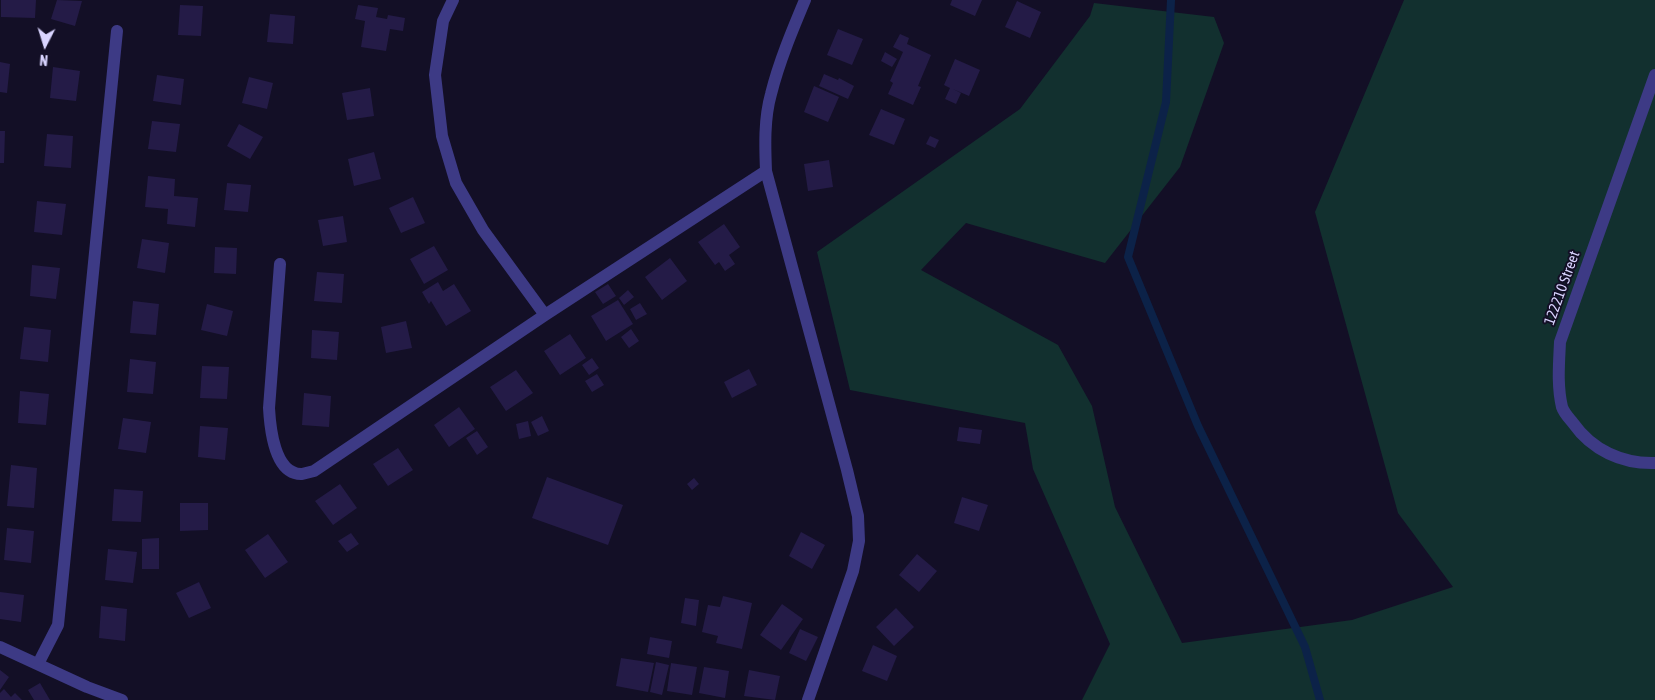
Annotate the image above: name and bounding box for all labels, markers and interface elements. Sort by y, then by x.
north arrow [20,20,70,70]
text: N [39,52,49,68]
street label: 122210 Street [1540,249,1584,327]

